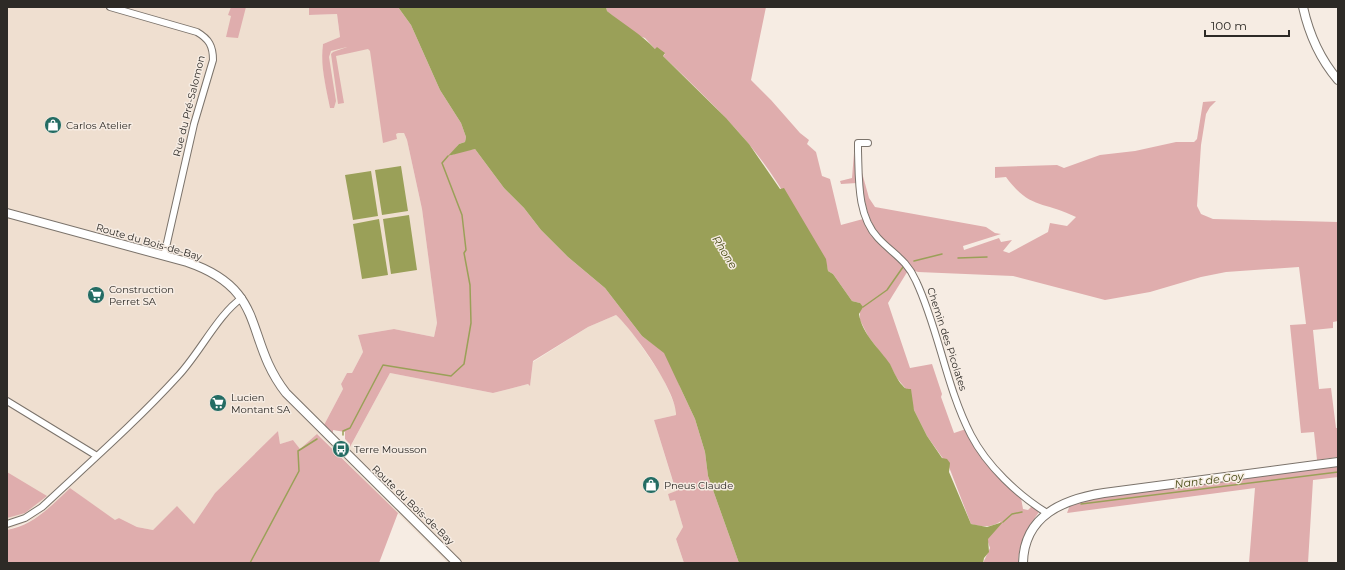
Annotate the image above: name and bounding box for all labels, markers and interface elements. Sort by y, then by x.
scale bar [1205,12,1289,38]
text: 100 m [1211,18,1247,33]
street label: Rue du Pré-Salomon [170,54,208,158]
shop icon: Carlos Atelier [43,115,63,135]
place label: Carlos Atelier [66,119,132,132]
street label: Route du Bois-de-Bay [95,221,204,264]
water label: Rhone [709,233,741,271]
place label: Construction Perret SA [109,283,174,308]
supermarket icon: Construction Perret SA [86,285,106,305]
street label: Chemin des Picolates [924,286,970,392]
place label: Lucien Montant SA [231,391,291,416]
supermarket icon: Lucien Montant SA [208,393,228,413]
bus stop icon: Terre Mousson [331,439,351,459]
place label: Terre Mousson [354,443,427,456]
street label: Route du Bois-de-Bay [369,462,457,548]
water label: Nant de Goy [1174,469,1245,491]
shop icon: Pneus Claude [641,475,661,495]
place label: Pneus Claude [664,479,733,492]

